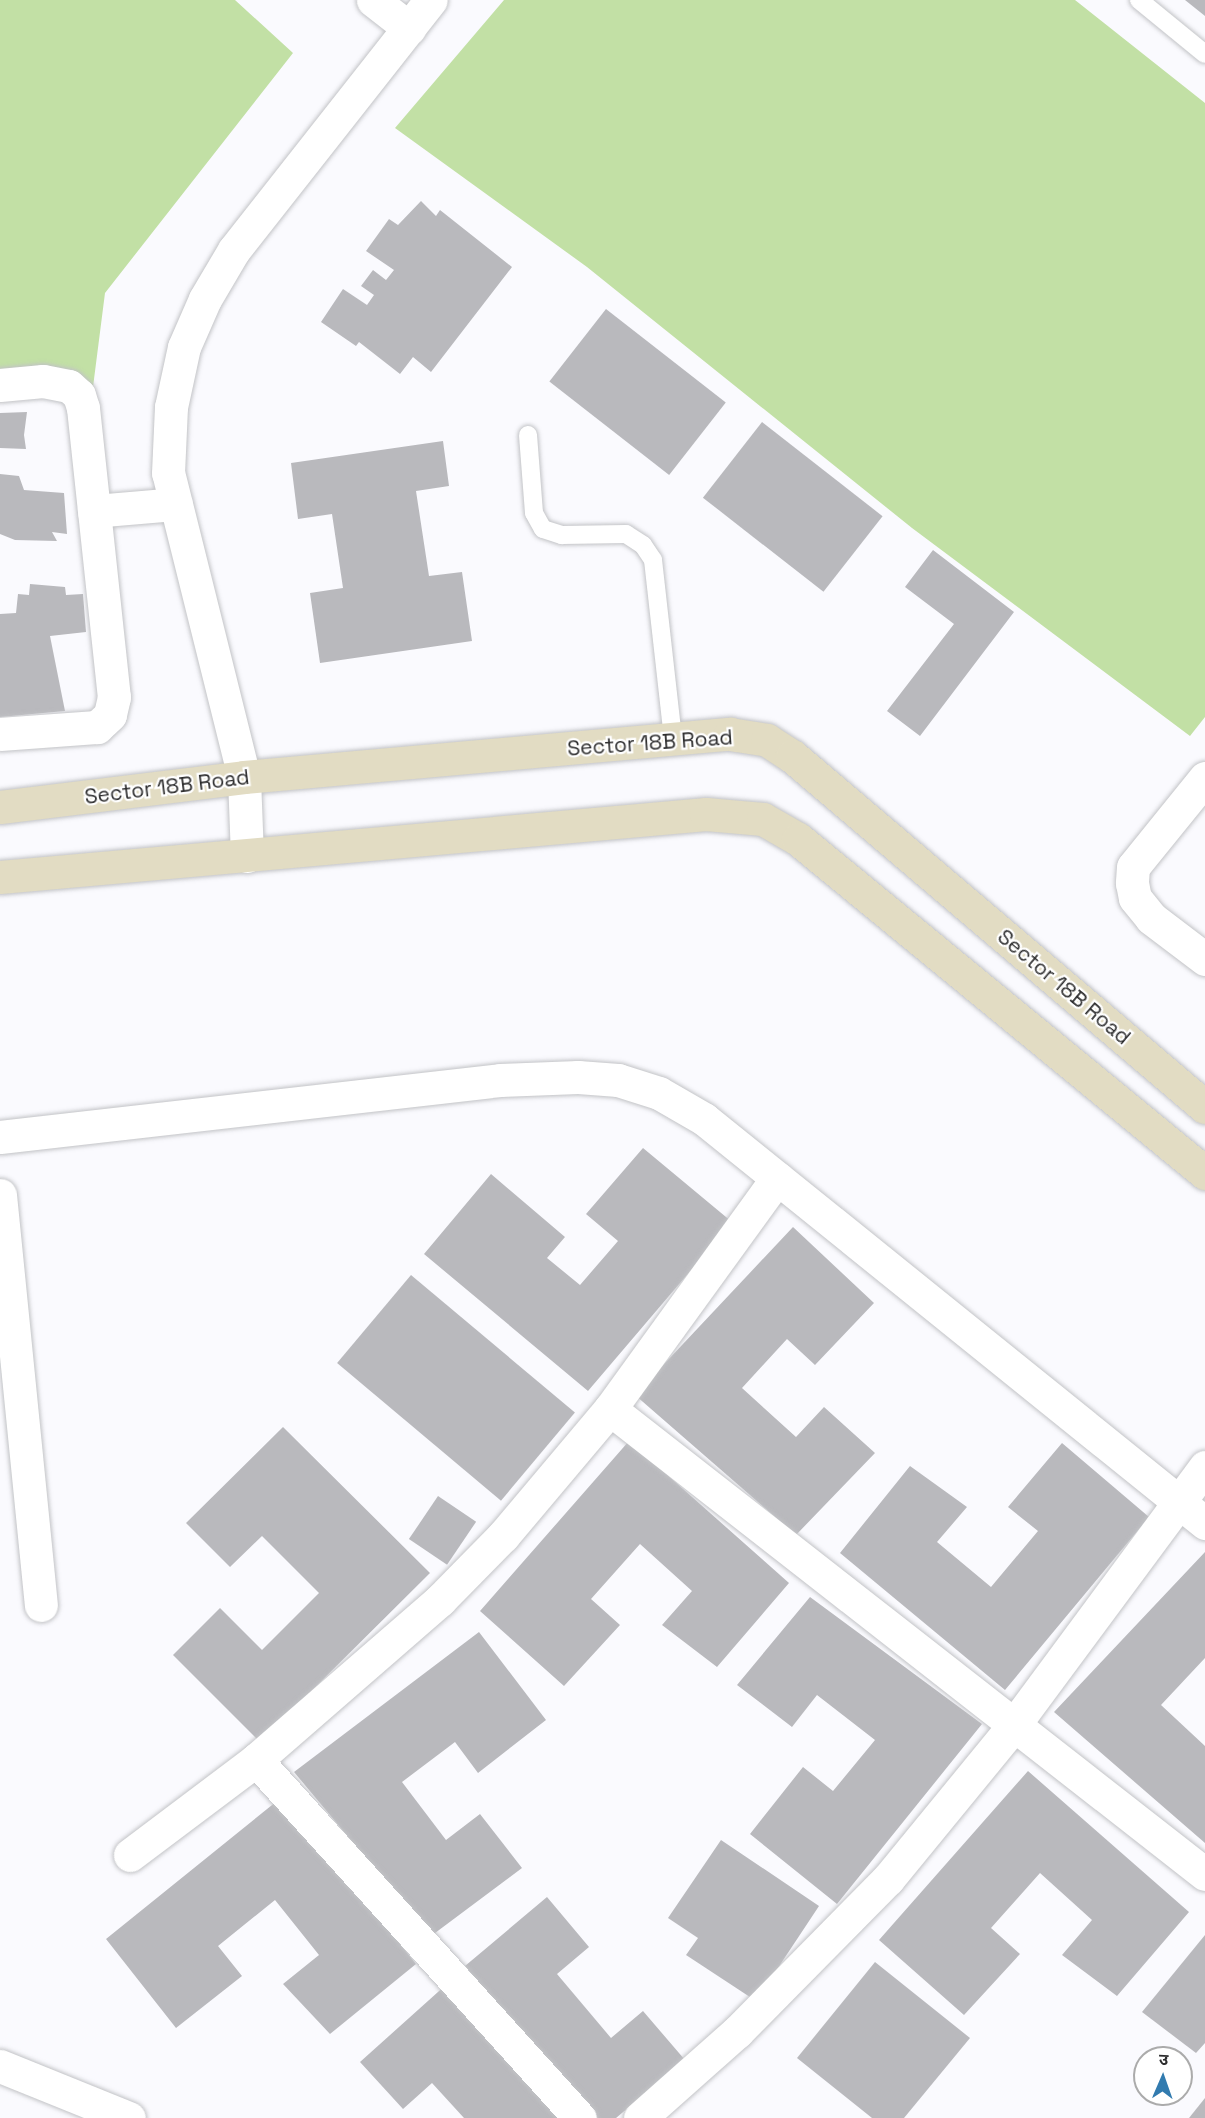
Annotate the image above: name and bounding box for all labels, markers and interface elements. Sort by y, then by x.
street label: Sector 18B Road [566,725,734,761]
street label: Sector 18B Road [83,764,251,810]
street label: Sector 18B Road [992,924,1136,1050]
north arrow [1133,2046,1193,2106]
text: उ [1159,2049,1169,2070]

